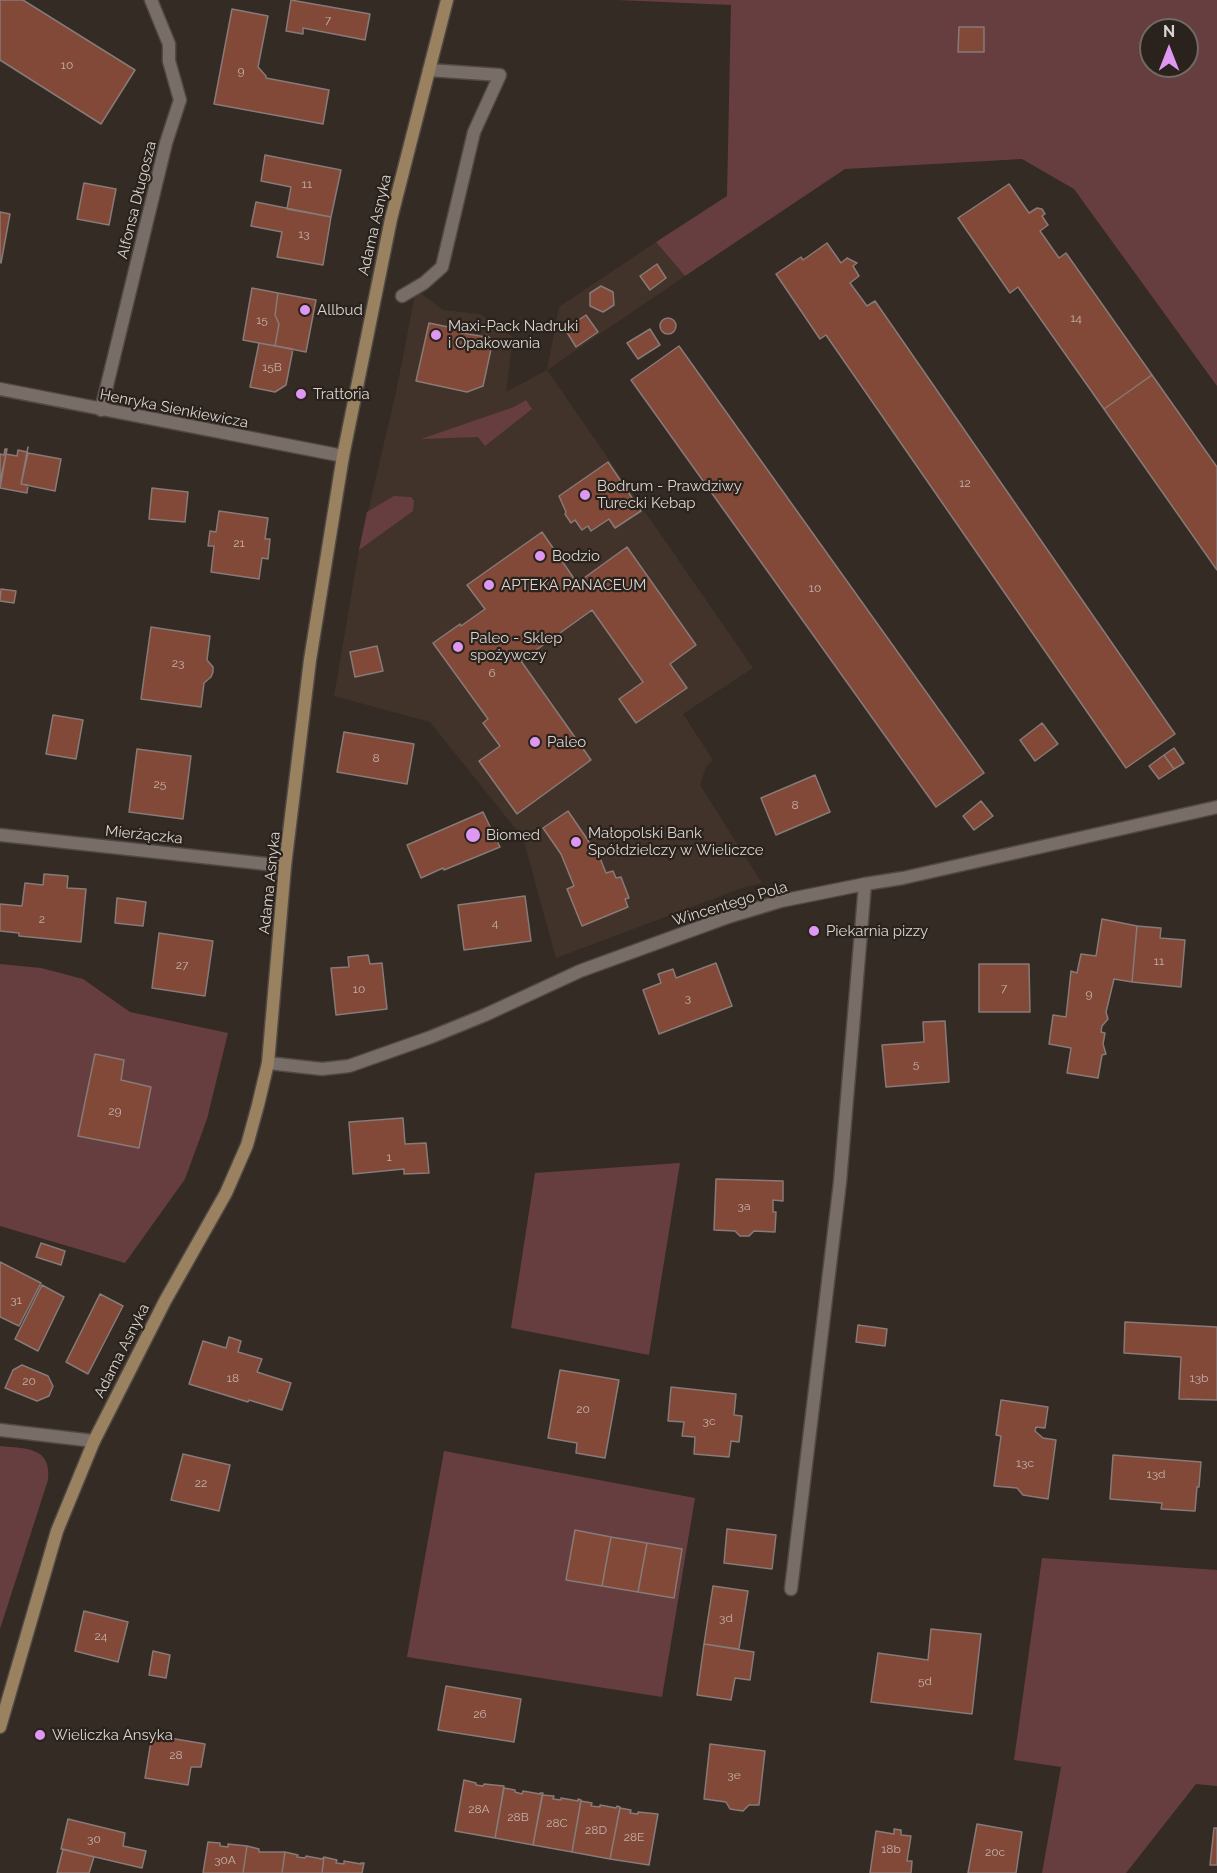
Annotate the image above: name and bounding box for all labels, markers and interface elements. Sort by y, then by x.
house number: 7 [325,13,331,27]
north arrow [1139,18,1199,78]
text: N [1163,22,1175,41]
house number: 10 [61,58,73,72]
house number: 9 [237,64,245,78]
street label: Alfonsa Długosza [114,139,160,261]
street label: Adama Asnyka [355,173,395,277]
house number: 11 [302,177,312,191]
house number: 13 [298,227,310,241]
place label: Allbud [317,301,363,319]
marker: Allbud [298,303,312,317]
house number: 14 [1070,311,1082,325]
house number: 15 [256,313,268,327]
place label: Maxi-Pack Nadruki i Opakowania [448,317,578,352]
marker: Maxi-Pack Nadruki i Opakowania [429,328,443,342]
house number: 15B [262,360,282,374]
place label: Trattoria [313,385,370,403]
street label: Henryka Sienkiewicza [98,386,250,432]
marker: Trattoria [294,387,308,401]
house number: 12 [959,476,971,490]
place label: Bodrum - Prawdziwy Turecki Kebap [597,477,742,512]
marker: Bodrum - Prawdziwy Turecki Kebap [578,488,592,502]
house number: 21 [233,536,245,550]
place label: Bodzio [552,547,600,565]
marker: Bodzio [533,549,547,563]
place label: APTEKA PANACEUM [501,576,646,594]
marker: APTEKA PANACEUM [482,578,496,592]
house number: 10 [809,581,821,595]
place label: Paleo - Sklep spożywczy [470,629,562,664]
marker: Paleo - Sklep spożywczy [451,640,465,654]
house number: 23 [172,656,184,670]
house number: 6 [488,666,496,680]
place label: Paleo [547,733,586,751]
marker: Paleo [528,735,542,749]
house number: 8 [372,751,380,765]
house number: 25 [154,777,166,791]
house number: 8 [791,798,799,812]
street label: Mierżączka [104,822,184,848]
place label: Małopolski Bank Spółdzielczy w Wieliczce [588,824,764,859]
marker: Biomed [464,826,482,844]
place label: Biomed [486,826,540,844]
street label: Adama Asnyka [256,831,284,935]
marker: Małopolski Bank Spółdzielczy w Wieliczce [569,835,583,849]
street label: Wincentego Pola [670,878,790,930]
house number: 2 [39,912,45,926]
house number: 4 [492,916,498,930]
place label: Piekarnia pizzy [826,922,928,940]
marker: Piekarnia pizzy [807,924,821,938]
house number: 11 [1154,954,1164,968]
house number: 27 [176,958,188,972]
house number: 7 [1001,981,1007,995]
house number: 10 [353,982,365,996]
house number: 9 [1085,987,1093,1001]
house number: 3 [685,991,691,1005]
house number: 5 [913,1057,919,1071]
house number: 29 [108,1104,122,1118]
house number: 1 [386,1150,392,1164]
house number: 3a [738,1199,750,1213]
house number: 31 [10,1293,22,1307]
street label: Adama Asnyka [91,1301,153,1401]
house number: 18 [227,1371,239,1385]
house number: 13b [1190,1371,1208,1385]
house number: 20 [22,1374,36,1388]
house number: 20 [576,1402,590,1416]
house number: 3c [703,1414,715,1428]
house number: 13c [1016,1456,1034,1470]
house number: 13d [1146,1467,1166,1481]
house number: 22 [195,1476,207,1490]
house number: 3d [719,1611,733,1625]
house number: 24 [95,1629,107,1643]
house number: 5d [918,1674,932,1688]
house number: 26 [473,1707,487,1721]
place label: Wieliczka Ansyka [52,1726,173,1744]
marker: Wieliczka Ansyka [33,1728,47,1742]
house number: 28 [169,1748,183,1762]
house number: 3e [727,1768,741,1782]
house number: 28A [468,1802,490,1816]
house number: 28B [507,1810,529,1824]
house number: 28C [546,1816,568,1830]
house number: 28D [585,1823,607,1837]
house number: 28E [624,1830,644,1844]
house number: 30 [87,1832,101,1846]
house number: 18b [881,1842,901,1856]
house number: 20c [985,1845,1005,1859]
house number: 30A [214,1853,236,1867]

